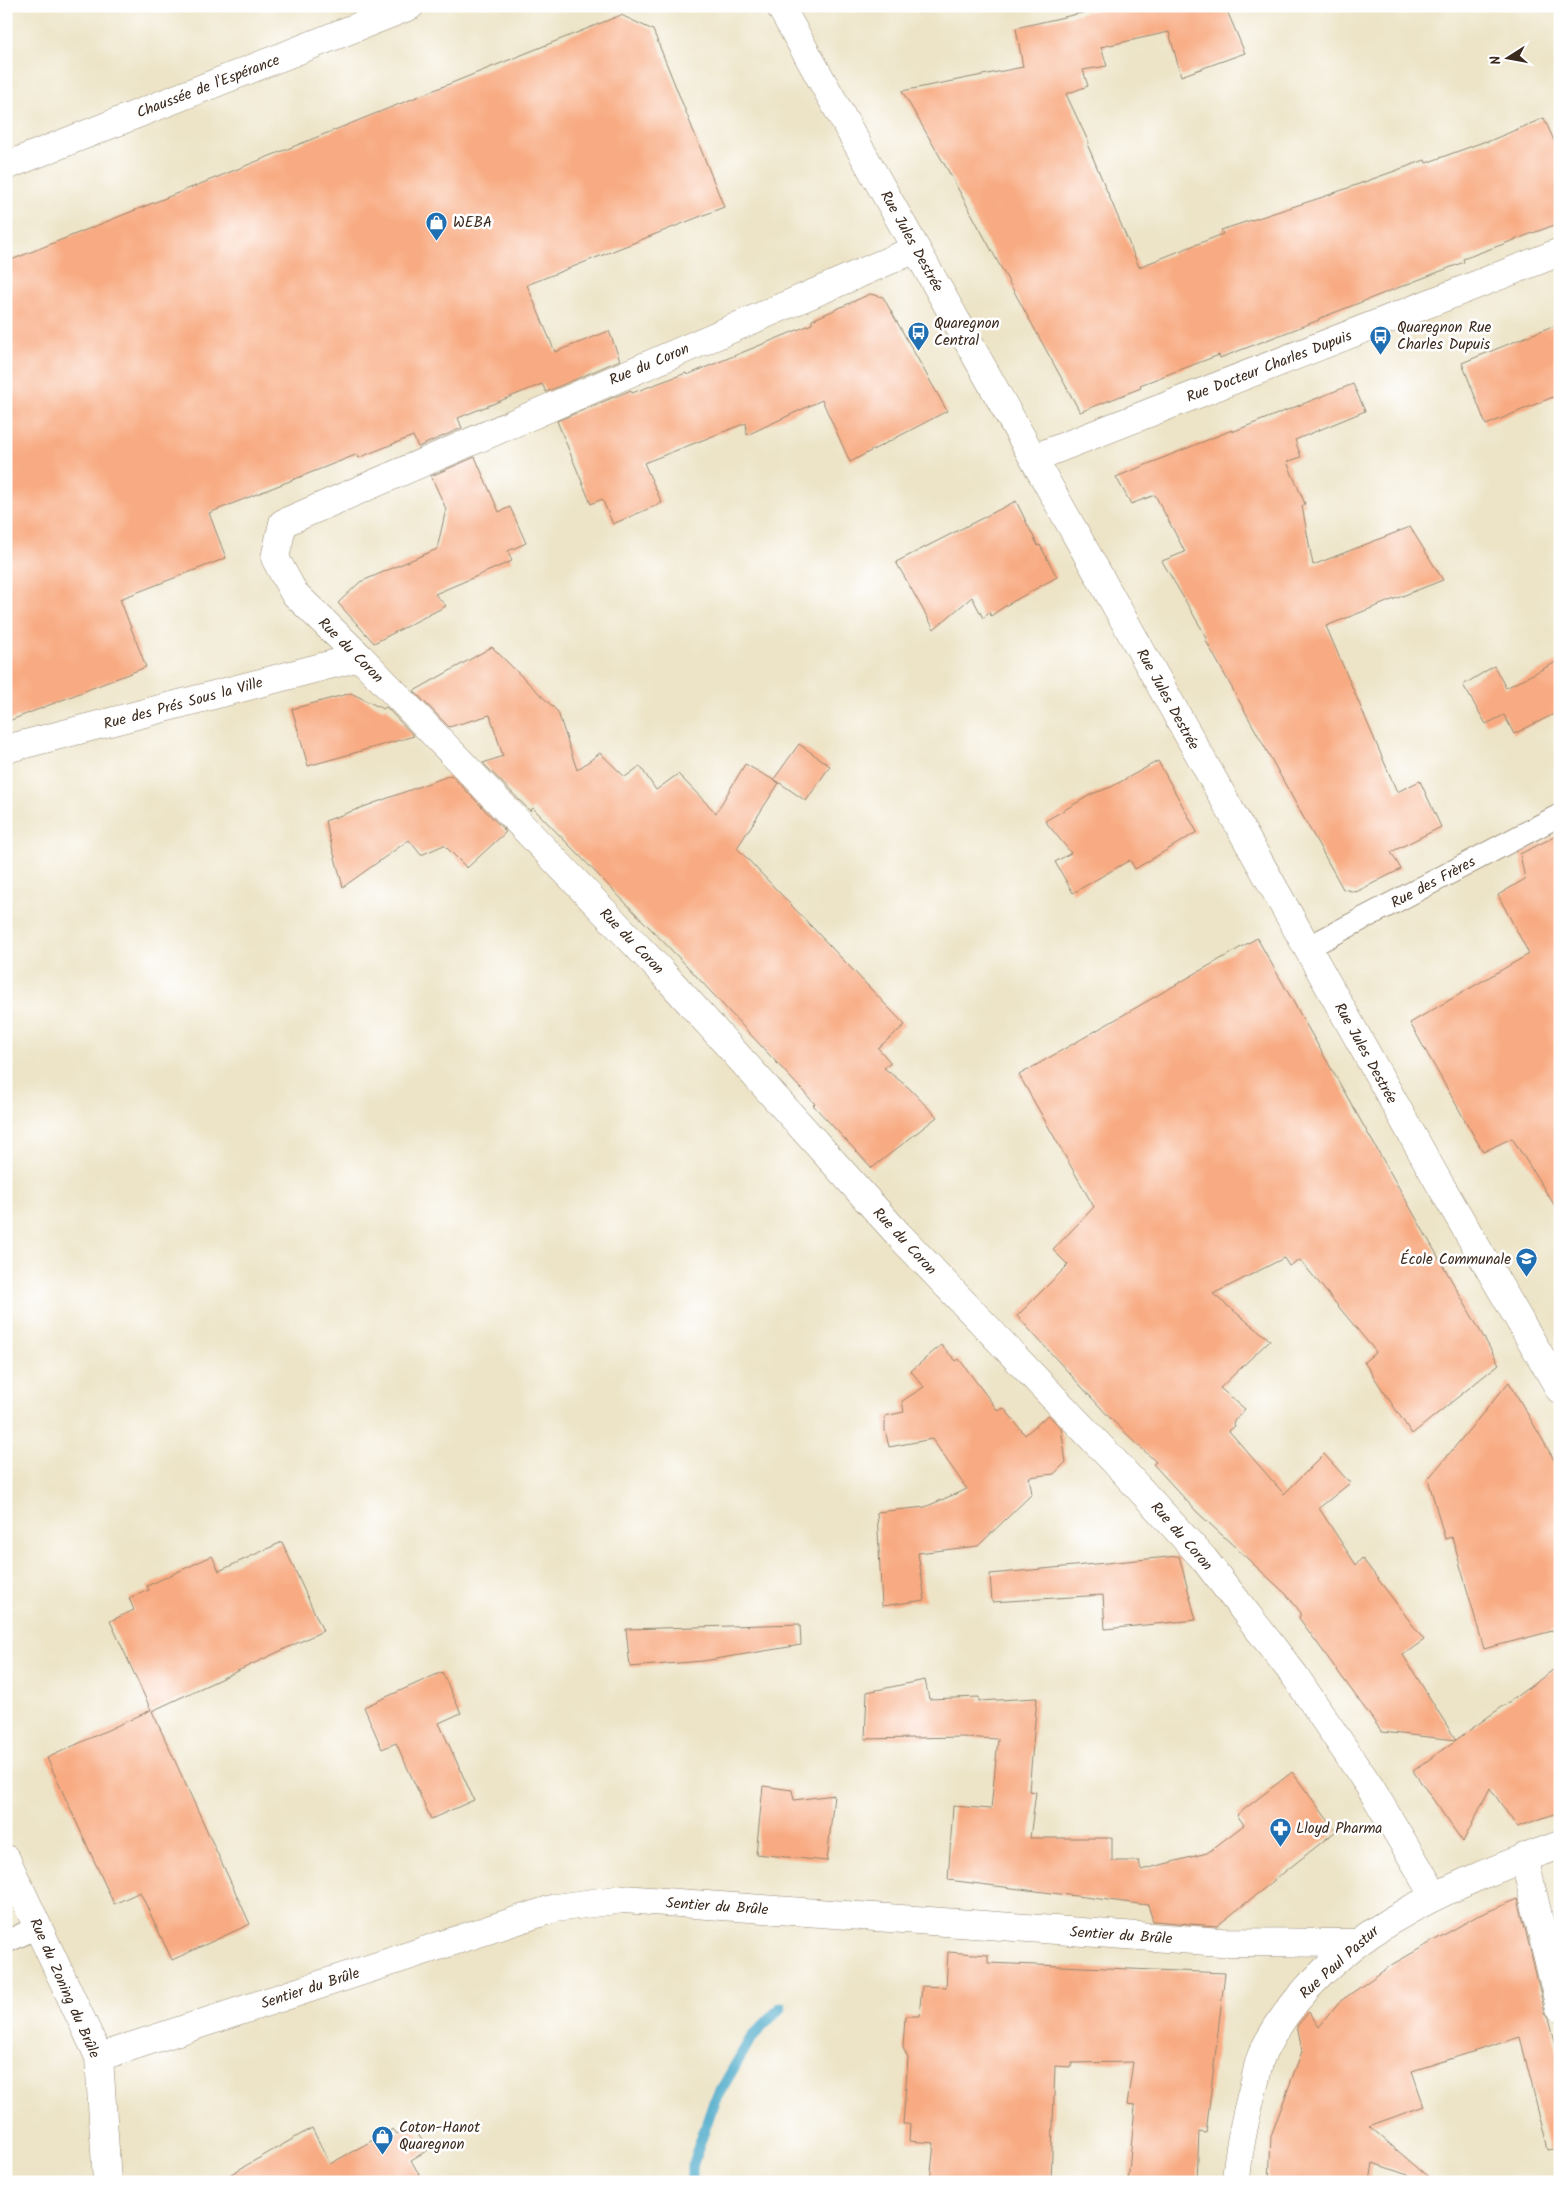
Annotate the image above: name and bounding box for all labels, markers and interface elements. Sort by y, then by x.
north arrow [1484,32,1534,82]
street label: Chaussée de l'Espérance [133,48,284,125]
text: N [1485,54,1508,67]
street label: Rue Jules Destrée [873,186,949,297]
shop icon: WEBA [425,210,449,241]
place label: WEBA [453,211,492,235]
place label: Quaregnon Central [934,312,1000,353]
place label: Quaregnon Rue Charles Dupuis [1397,316,1491,357]
bus stop icon: Quaregnon Central [906,320,930,351]
street label: Rue Docteur Charles Dupuis [1183,324,1356,410]
bus stop icon: Quaregnon Rue Charles Dupuis [1369,324,1393,355]
street label: Rue du Coron [606,337,693,393]
street label: Rue du Coron [312,612,389,689]
street label: Rue Jules Destrée [1129,644,1205,755]
street label: Rue des Prés Sous la Ville [101,671,266,737]
street label: Rue des Frères [1387,850,1481,915]
street label: Rue du Coron [593,903,669,981]
street label: Rue Jules Destrée [1327,998,1403,1109]
street label: Rue du Coron [867,1202,942,1281]
school or university icon: École Communale [1515,1247,1539,1278]
place label: École Communale [1400,1248,1511,1272]
street label: Rue du Coron [1144,1497,1218,1577]
pharmacy icon: Lloyd Pharma [1268,1816,1292,1847]
place label: Lloyd Pharma [1296,1817,1382,1841]
street label: Sentier du Brûle [665,1891,769,1923]
street label: Rue du Zoning du Brûle [22,1915,106,2063]
street label: Sentier du Brûle [1069,1920,1173,1952]
street label: Rue Paul Pastur [1294,1920,1386,2005]
street label: Sentier du Brûle [258,1962,363,2016]
place label: Coton-Hanot Quaregnon [399,2116,480,2157]
shop icon: Coton-Hanot Quaregnon [371,2124,395,2155]

